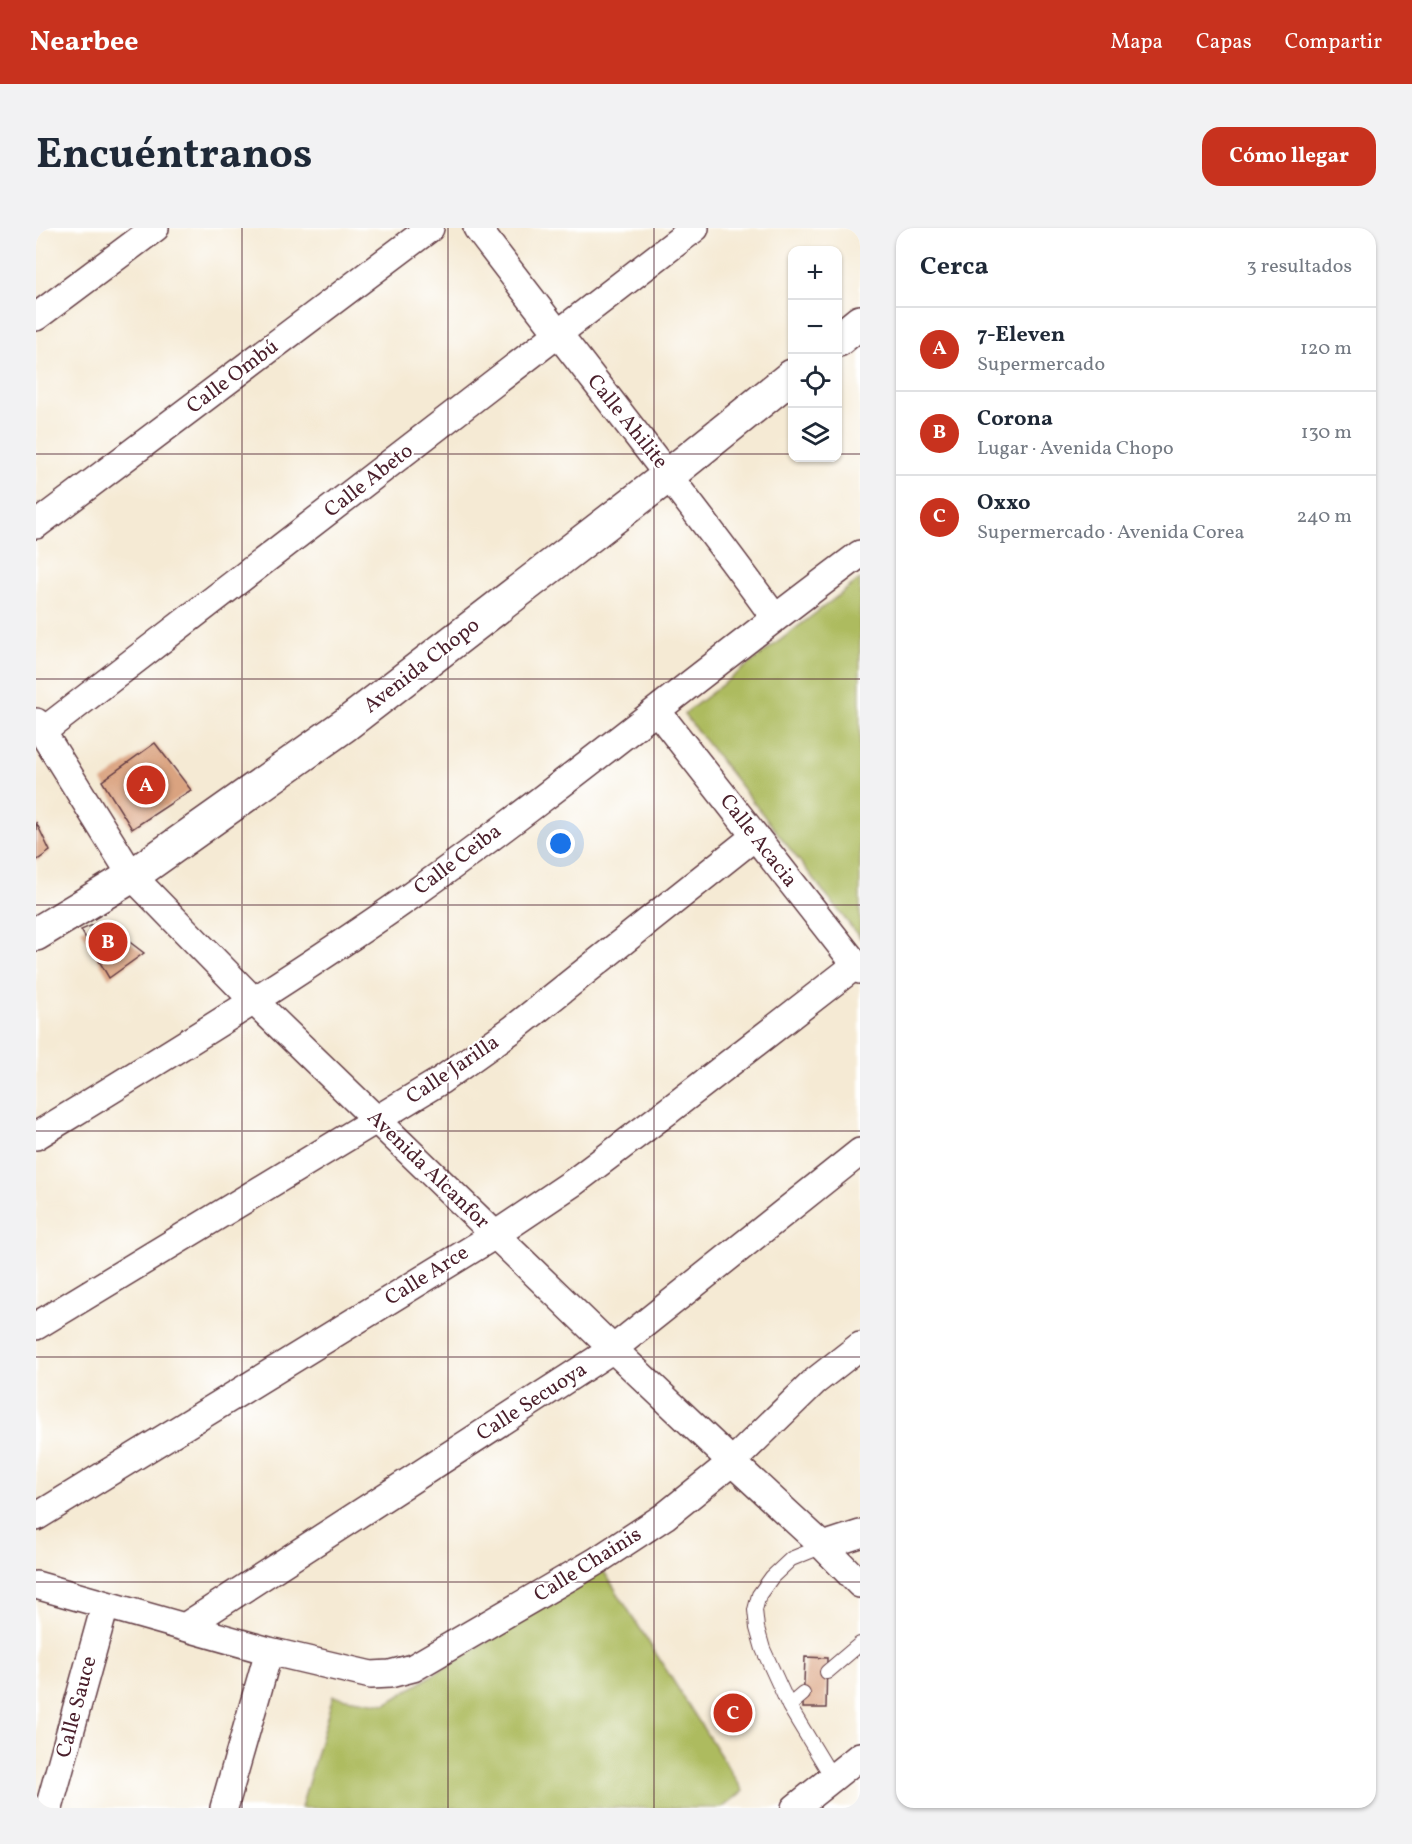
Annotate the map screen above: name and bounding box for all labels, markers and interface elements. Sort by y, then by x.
text: Nearbee [30,23,139,62]
text: Mapa [1111,28,1163,57]
text: Capas [1196,28,1252,57]
text: Compartir [1285,28,1382,57]
text: Encuéntranos [36,127,312,186]
button: Cómo llegar [1202,127,1376,186]
map controls [788,246,842,462]
button: + [788,246,842,300]
text: Cerca [920,249,989,285]
text: 3 resultados [1247,253,1352,281]
button: − [788,300,842,354]
text: 7-Eleven [977,320,1065,351]
street label: Calle Ombú [181,333,285,421]
text: A [932,335,947,363]
text: 120 m [1300,335,1352,363]
text: Supermercado [977,351,1105,379]
button: locate [788,354,842,408]
street label: Calle Ahilite [580,368,674,476]
text: Corona [977,404,1053,435]
button: layers [788,408,842,462]
text: B [933,419,946,447]
text: 130 m [1301,419,1352,447]
text: Lugar · Avenida Chopo [977,435,1174,463]
street label: Calle Abeto [319,437,419,525]
text: Oxxo [977,488,1030,519]
text: C [933,503,946,531]
text: 240 m [1297,503,1352,531]
text: Supermercado · Avenida Corea [977,519,1244,547]
street label: Avenida Chopo [358,611,486,721]
pin: A [126,762,166,808]
street label: Calle Acacia [712,788,804,894]
street label: Calle Ceiba [408,817,508,903]
your location [546,829,575,858]
pin: B [88,920,128,964]
street label: Calle Jarilla [401,1028,505,1112]
street label: Avenida Alcanfor [360,1104,496,1236]
street label: Calle Arce [380,1239,474,1313]
street label: Calle Secuoya [471,1355,593,1449]
street label: Calle Chainis [529,1520,647,1610]
street label: Calle Sauce [50,1653,104,1761]
pin: C [714,1690,752,1736]

